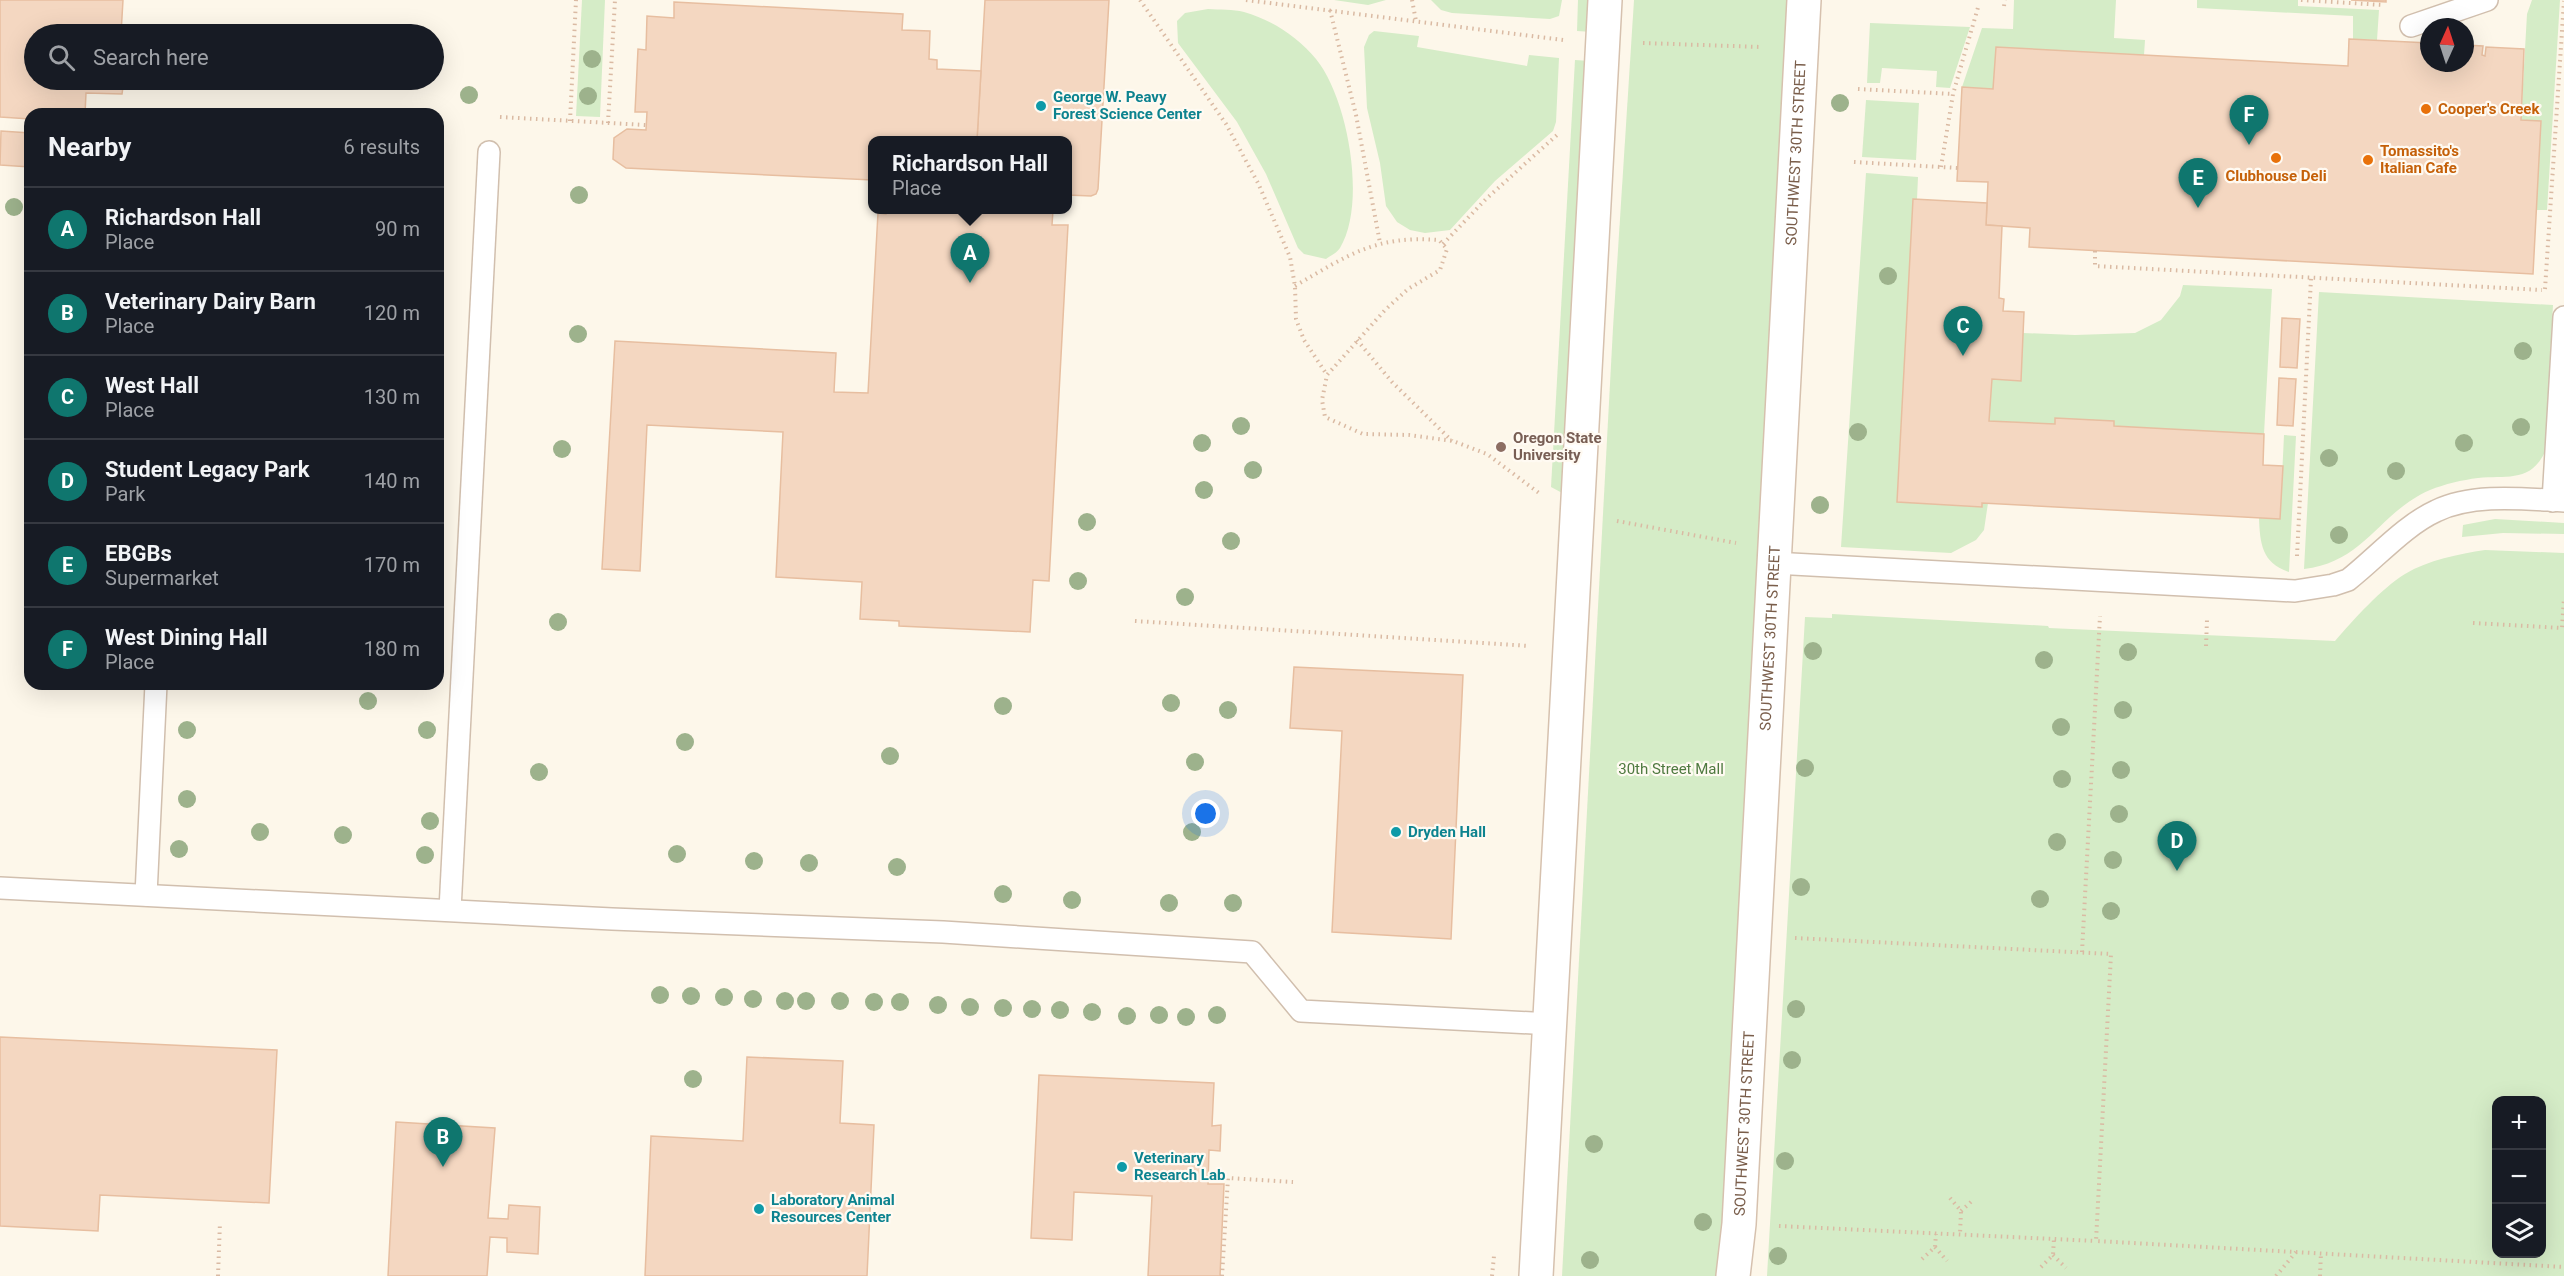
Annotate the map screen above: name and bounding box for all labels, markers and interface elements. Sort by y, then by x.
north arrow [2420,18,2474,72]
search box [24,24,444,90]
icon: search [45,41,78,74]
text: Search here [93,45,209,70]
street label: SOUTHWEST 30TH STREET [1782,60,1810,246]
place label: George W. Peavy Forest Science Center [1053,88,1202,123]
pin: F [2230,96,2268,145]
marker: George W. Peavy Forest Science Center [1034,99,1048,113]
place label: Cooper's Creek [2438,100,2540,118]
marker: Cooper's Creek [2419,102,2433,116]
text: Nearby [48,132,131,162]
text: 6 results [344,135,420,159]
popup [868,136,1072,214]
place label: Tomassito's Italian Cafe [2380,142,2459,177]
text: Richardson Hall [892,151,1048,176]
marker: Clubhouse Deli [2269,151,2283,165]
marker: Tomassito's Italian Cafe [2361,153,2375,167]
pin: E [2178,158,2218,208]
place label: Clubhouse Deli [2225,167,2327,185]
text: Place [892,176,941,200]
text: Richardson Hall [105,205,261,230]
text: A [61,217,74,241]
text: 90 m [375,217,420,241]
text: Place [105,230,154,254]
pin: A [950,234,990,283]
text: Veterinary Dairy Barn [105,289,316,314]
text: B [61,301,74,325]
text: 120 m [364,301,420,325]
pin: C [1944,306,1982,356]
text: Place [105,314,154,338]
text: West Hall [105,373,199,398]
text: C [61,385,74,409]
text: 130 m [364,385,420,409]
text: Place [105,398,154,422]
place label: Oregon State University [1513,429,1601,464]
marker: Oregon State University [1494,440,1508,454]
text: Student Legacy Park [105,457,310,482]
text: D [61,469,74,493]
text: 140 m [364,469,420,493]
text: Park [105,482,145,506]
text: EBGBs [105,541,172,566]
street label: SOUTHWEST 30TH STREET [1756,545,1784,731]
text: E [62,553,73,577]
text: 170 m [364,553,420,577]
text: Supermarket [105,566,219,590]
text: West Dining Hall [105,625,268,650]
text: F [62,637,73,661]
text: 180 m [364,637,420,661]
text: Place [105,650,154,674]
park label: 30th Street Mall [1618,760,1724,778]
your location [1191,799,1220,828]
pin: D [2158,822,2196,871]
place label: Dryden Hall [1408,823,1486,841]
marker: Dryden Hall [1389,825,1403,839]
street label: SOUTHWEST 30TH STREET [1730,1030,1758,1216]
map controls [2492,1096,2546,1258]
button: + [2492,1096,2546,1150]
pin: B [424,1118,462,1167]
place label: Veterinary Research Lab [1134,1149,1225,1184]
button: − [2492,1150,2546,1204]
marker: Veterinary Research Lab [1115,1160,1129,1174]
place label: Laboratory Animal Resources Center [771,1191,895,1226]
marker: Laboratory Animal Resources Center [752,1202,766,1216]
button: layers [2492,1204,2546,1258]

